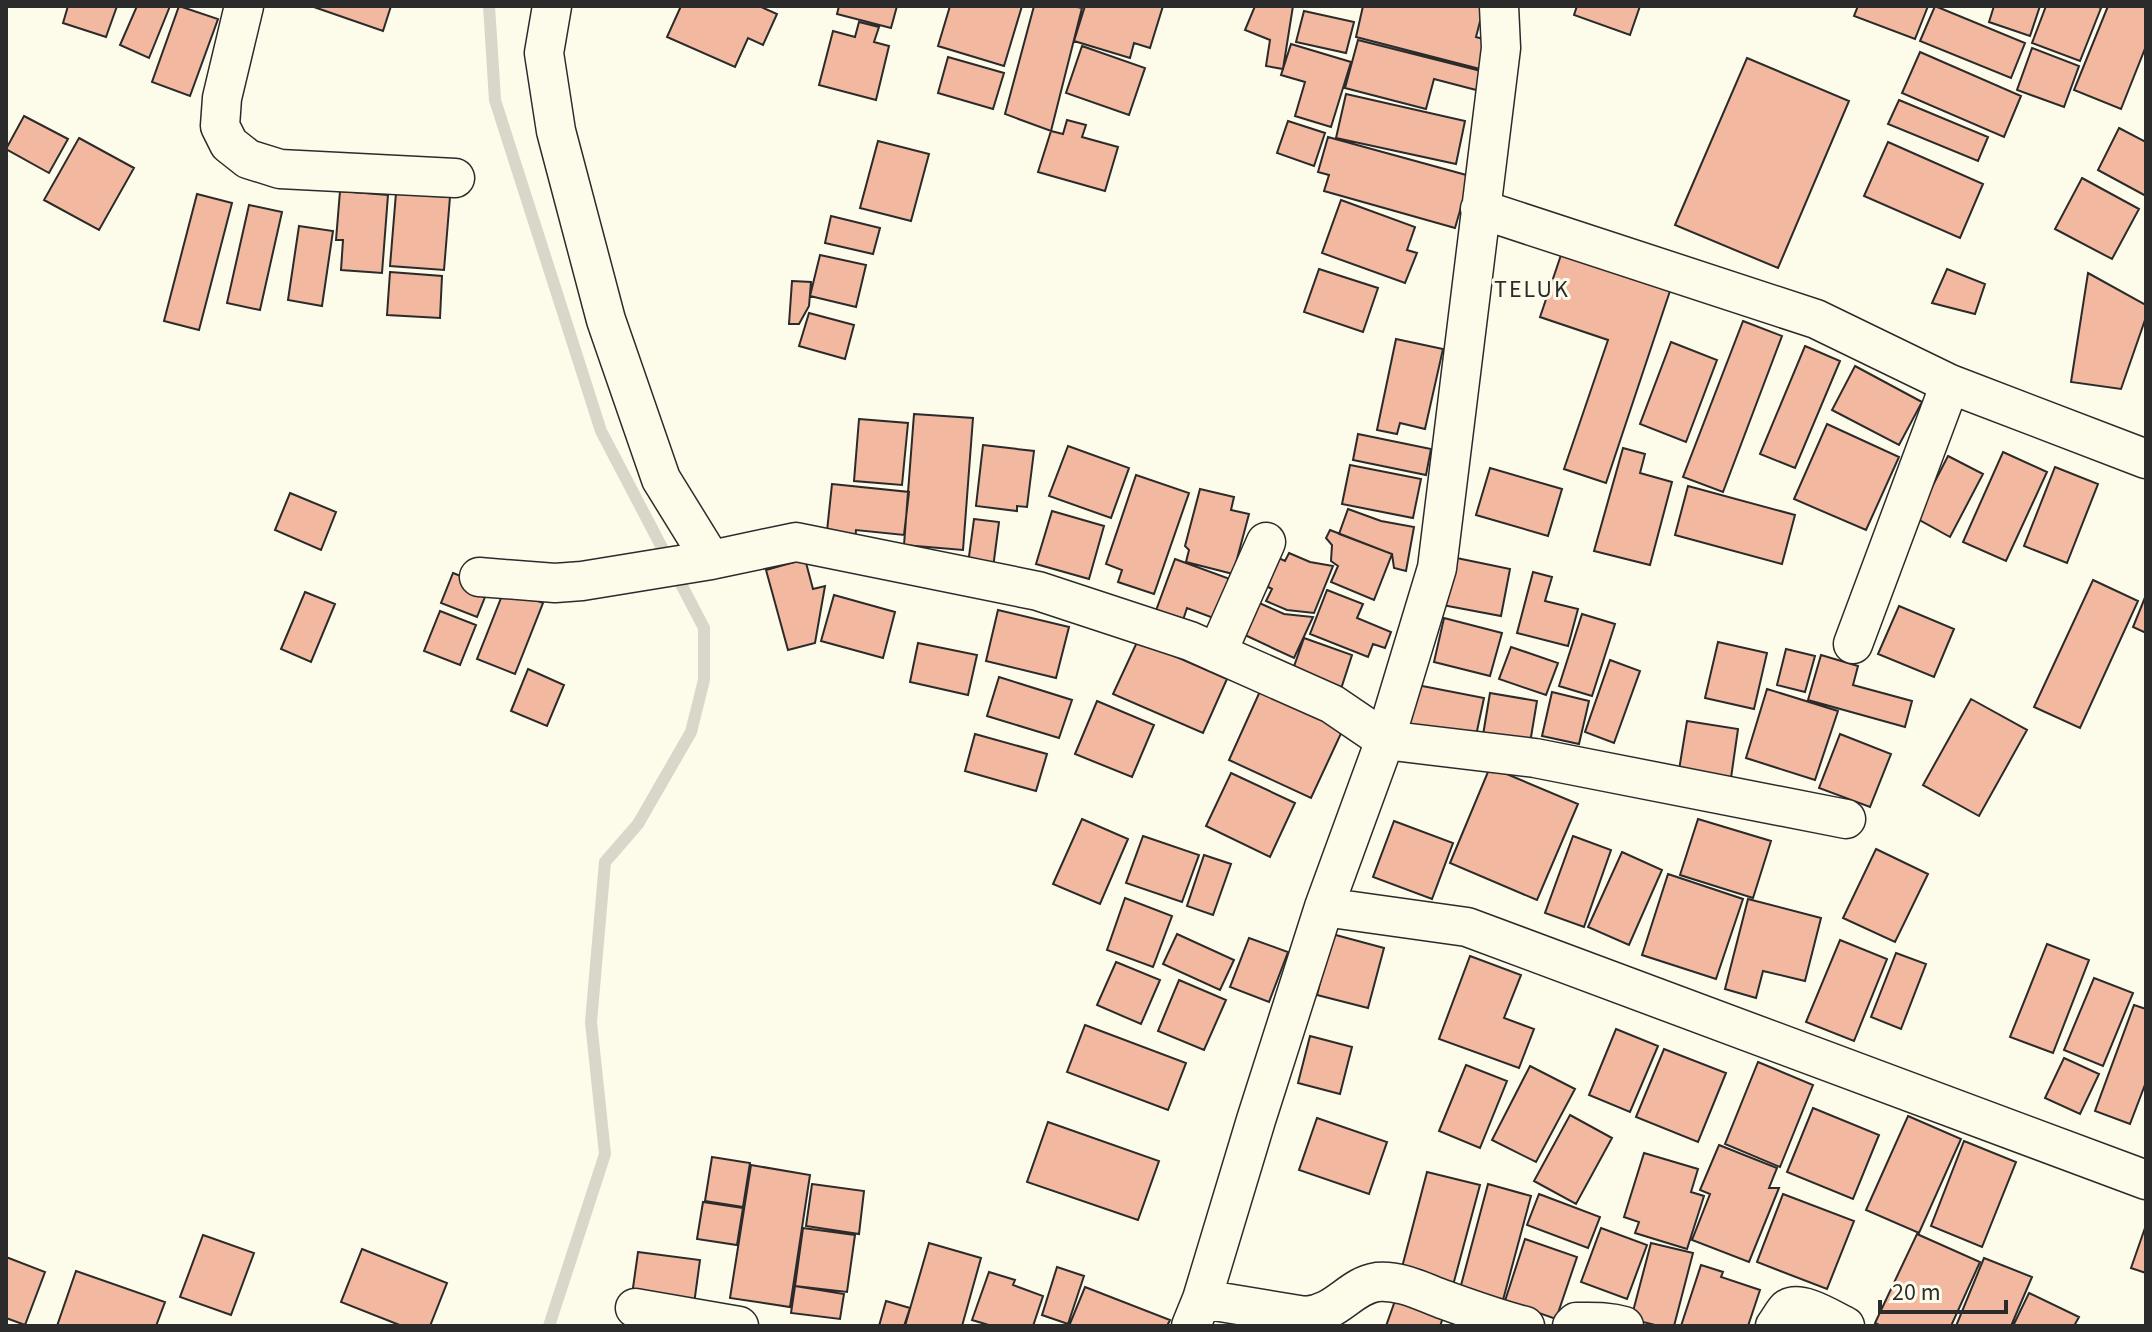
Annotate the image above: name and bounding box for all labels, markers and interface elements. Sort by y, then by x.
district label: TELUK [1494,272,1570,307]
scale bar [1880,1264,2006,1314]
text: 20 m [1892,1275,1941,1310]

